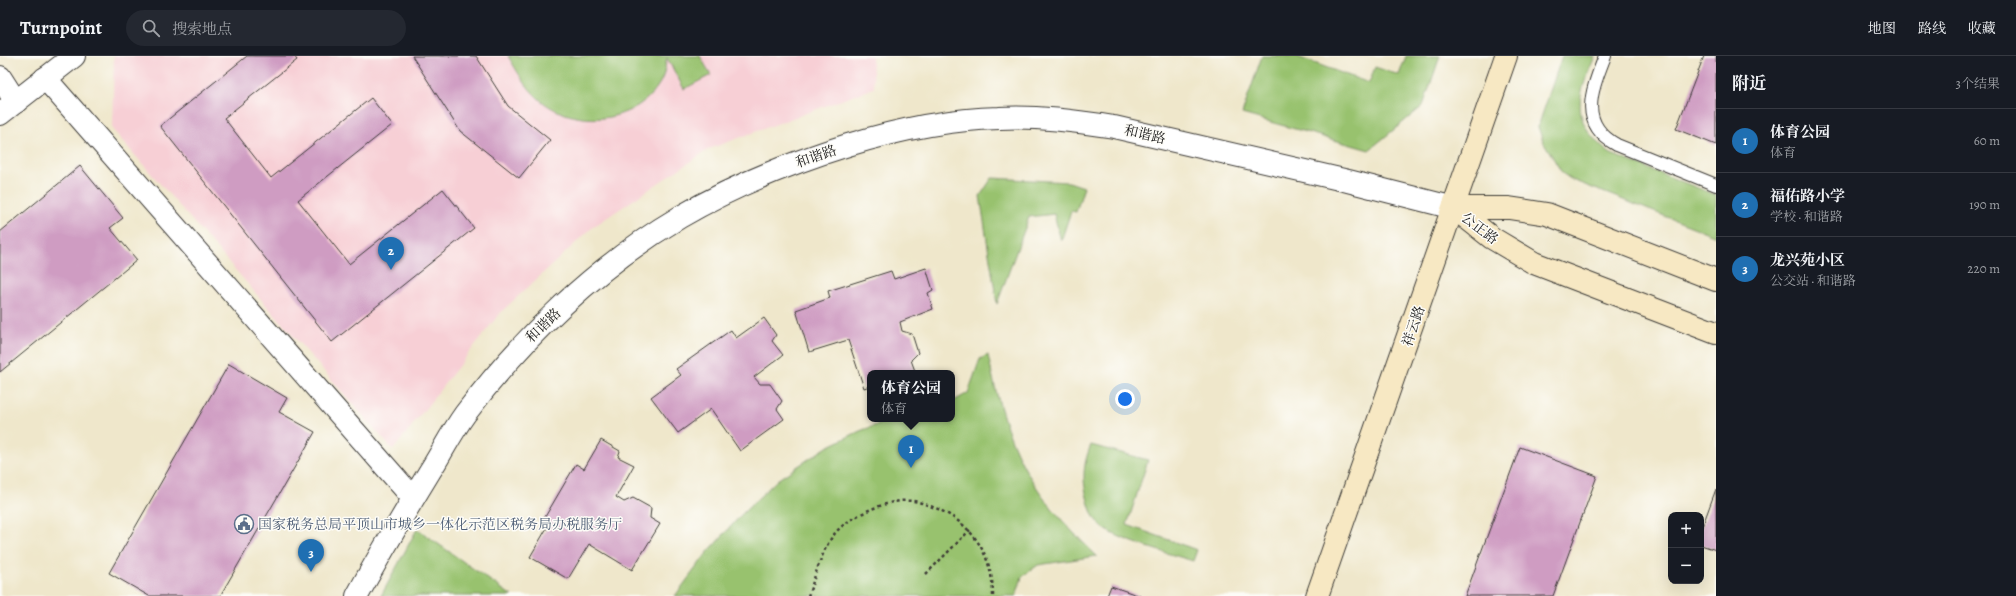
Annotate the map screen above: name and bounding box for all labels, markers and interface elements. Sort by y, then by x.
search box [126,10,406,46]
text: Turnpoint [20,15,102,41]
icon: search [140,17,162,39]
text: 搜索地点 [172,19,232,39]
text: 地图 [1868,19,1896,38]
text: 路线 [1918,19,1946,38]
text: 收藏 [1968,19,1996,38]
text: 附近 [1732,72,1766,95]
text: 3个结果 [1956,75,2000,92]
street label: 和谐路 [1122,121,1167,148]
text: 体育公园 [1770,122,1830,142]
text: 1 [1743,132,1747,149]
text: 60 m [1974,132,2000,149]
street label: 和谐路 [793,141,839,172]
text: 体育 [1770,144,1796,161]
text: 福佑路小学 [1770,186,1845,206]
text: 2 [1742,196,1748,213]
text: 190 m [1969,196,2000,213]
street label: 公正路 [1457,208,1502,249]
text: 学校 · 和谐路 [1770,208,1843,225]
pin: 2 [378,237,404,270]
text: 龙兴苑小区 [1770,250,1845,270]
text: 3 [1742,260,1748,277]
text: 220 m [1967,260,2000,277]
text: 公交站 · 和谐路 [1770,272,1856,289]
street label: 祥云路 [1398,303,1429,349]
street label: 和谐路 [522,304,565,347]
popup [867,370,955,422]
text: 体育公园 [881,378,941,398]
your location [1115,389,1135,409]
text: 体育 [881,400,907,417]
pin: 1 [898,435,924,468]
map controls [1668,512,1704,584]
button: + [1668,512,1704,548]
public building icon: 国家税务总局平顶山市城乡一体化示范区税务局办税服务厅 [233,513,255,535]
place label: 国家税务总局平顶山市城乡一体化示范区税务局办税服务厅 [258,515,622,534]
pin: 3 [298,539,324,572]
button: − [1668,548,1704,584]

